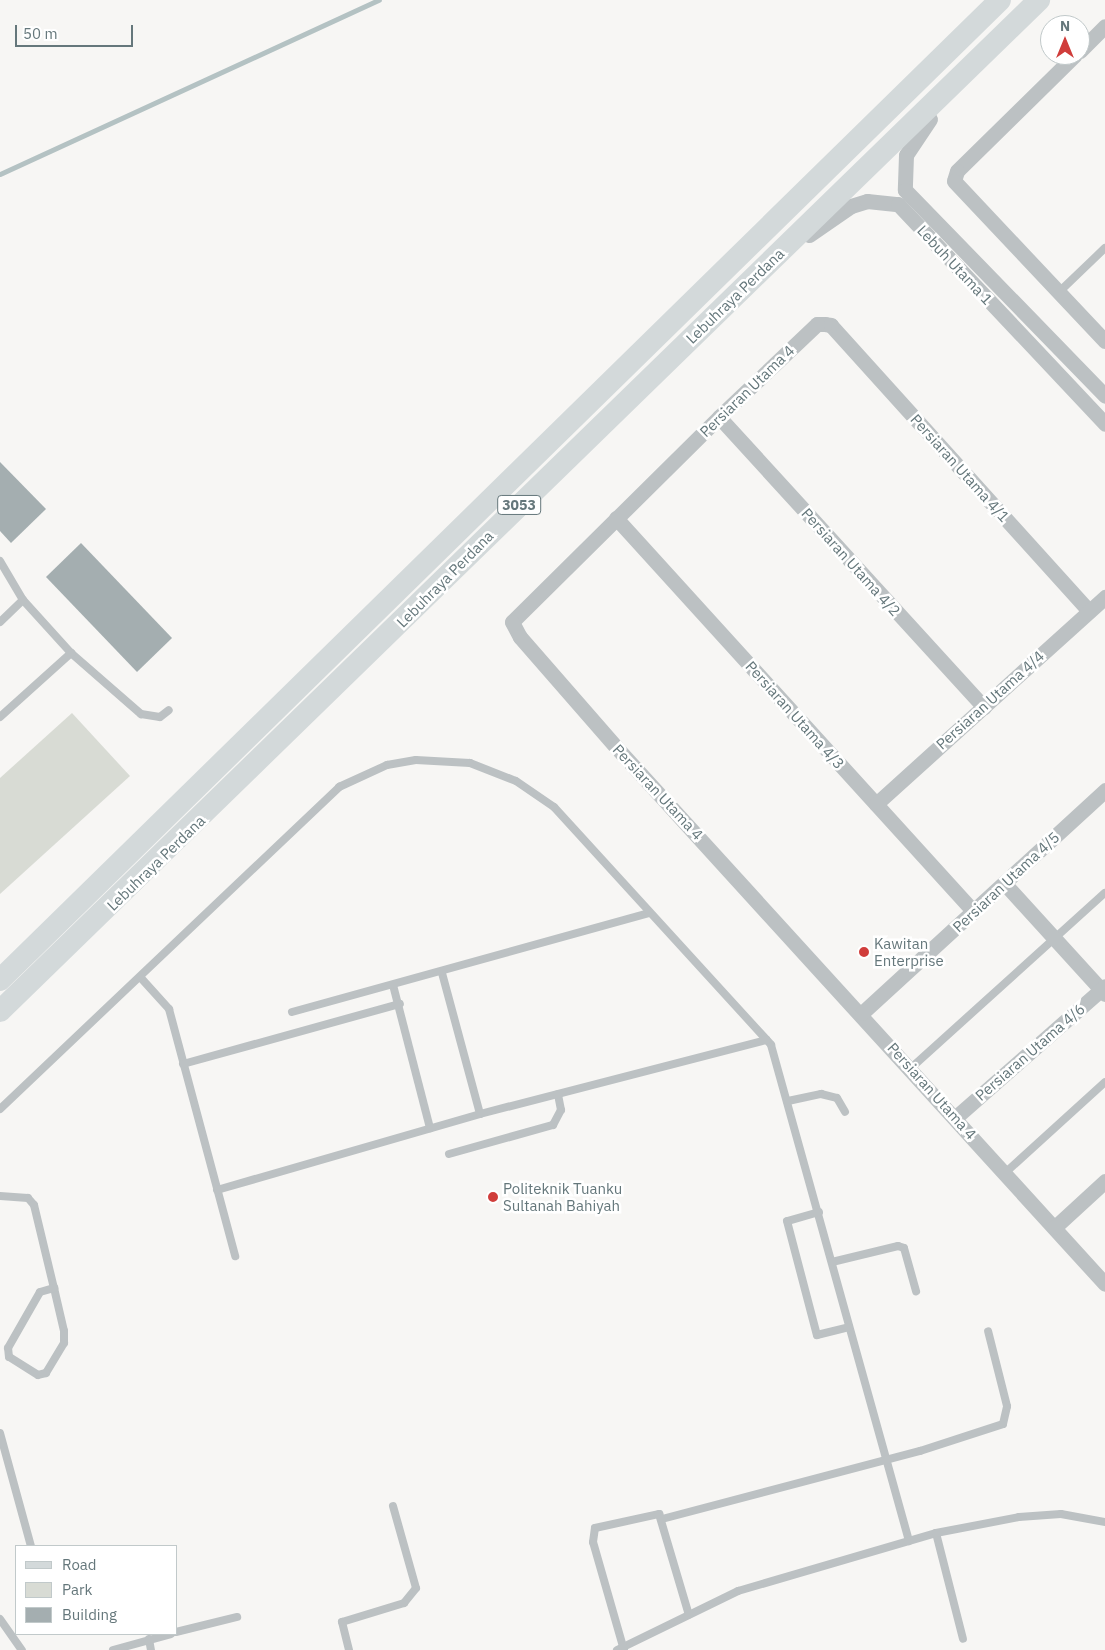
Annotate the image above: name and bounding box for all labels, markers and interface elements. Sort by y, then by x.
scale bar [18,15,135,47]
north arrow [1040,15,1090,65]
text: N [1060,17,1070,35]
text: 50 m [23,24,58,43]
street label: Lebuh Utama 1 [914,222,996,308]
street label: Lebuhraya Perdana [682,245,788,347]
street label: Persiaran Utama 4 [696,341,798,441]
street label: Persiaran Utama 4/1 [907,410,1013,526]
road number: 3053 [496,494,542,516]
street label: Persiaran Utama 4/2 [798,504,904,620]
street label: Lebuhraya Perdana [393,527,497,631]
street label: Persiaran Utama 4/4 [932,647,1048,753]
street label: Persiaran Utama 4/3 [742,657,848,773]
street label: Persiaran Utama 4 [609,740,707,844]
street label: Lebuhraya Perdana [103,812,209,914]
street label: Persiaran Utama 4/5 [949,828,1063,936]
place label: Kawitan Enterprise [874,934,944,969]
marker: Kawitan Enterprise [858,946,870,958]
street label: Persiaran Utama 4/6 [972,1000,1088,1104]
street label: Persiaran Utama 4 [884,1039,980,1143]
place label: Politeknik Tuanku Sultanah Bahiyah [503,1179,622,1214]
marker: Politeknik Tuanku Sultanah Bahiyah [487,1191,499,1203]
legend [15,1545,178,1635]
text: Road [62,1555,97,1574]
text: Park [62,1580,92,1599]
text: Building [62,1605,117,1624]

